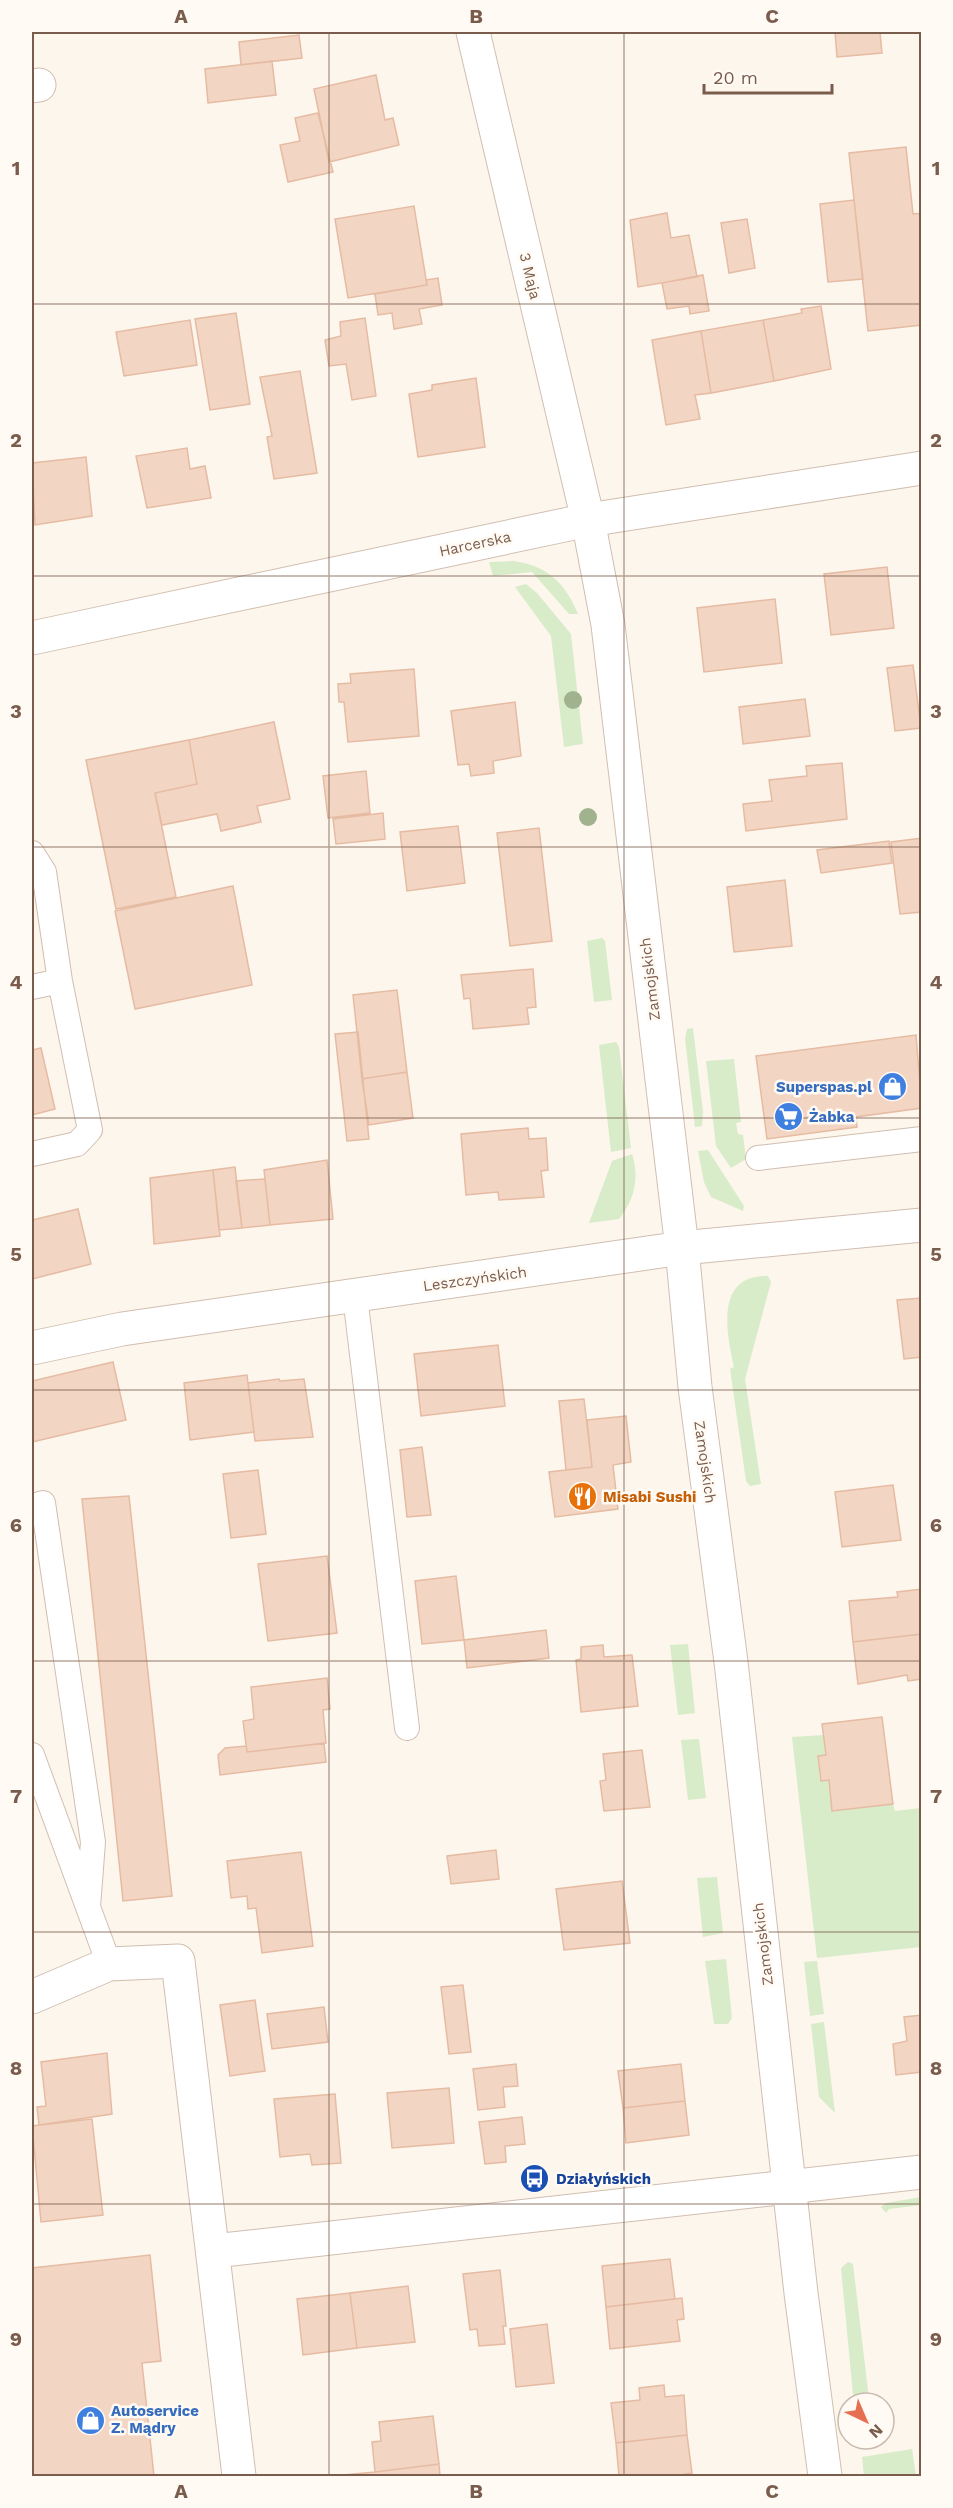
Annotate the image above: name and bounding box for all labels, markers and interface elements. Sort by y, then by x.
text: A [174,4,188,28]
text: B [469,4,483,28]
text: C [765,4,779,28]
scale bar [704,57,832,95]
text: 20 m [713,67,758,88]
text: 1 [12,156,20,180]
text: 1 [932,156,940,180]
street label: 3 Maja [516,251,545,302]
text: 2 [10,428,22,452]
text: 2 [930,428,942,452]
street label: Harcerska [437,528,513,560]
text: 3 [10,699,22,723]
text: 3 [930,699,942,723]
street label: Zamojskich [636,937,664,1021]
text: 4 [10,970,23,994]
text: 4 [930,970,943,994]
shop icon: Superspas.pl [877,1071,909,1103]
place label: Superspas.pl [776,1078,872,1096]
supermarket icon: Żabka [772,1101,804,1133]
place label: Żabka [809,1108,855,1126]
text: 5 [10,1242,22,1266]
text: 5 [930,1242,942,1266]
street label: Leszczyńskich [422,1263,528,1295]
street label: Zamojskich [690,1419,720,1505]
restaurant icon: Misabi Sushi [566,1481,598,1513]
place label: Misabi Sushi [603,1488,696,1506]
text: 6 [10,1513,22,1537]
text: 6 [930,1513,942,1537]
text: 7 [10,1784,22,1808]
text: 7 [930,1784,942,1808]
street label: Zamojskich [749,1902,777,1986]
text: 8 [10,2056,22,2080]
text: 8 [930,2056,942,2080]
bus stop icon: Działyńskich [519,2163,551,2195]
place label: Działyńskich [556,2170,651,2188]
text: 9 [10,2327,22,2351]
text: 9 [930,2327,942,2351]
north arrow [836,2391,896,2451]
place label: Autoservice Z. Mądry [111,2402,199,2437]
shop icon: Autoservice Z. Mądry [74,2404,106,2436]
text: N [865,2420,887,2442]
text: A [174,2479,188,2503]
text: B [469,2479,483,2503]
text: C [765,2479,779,2503]

